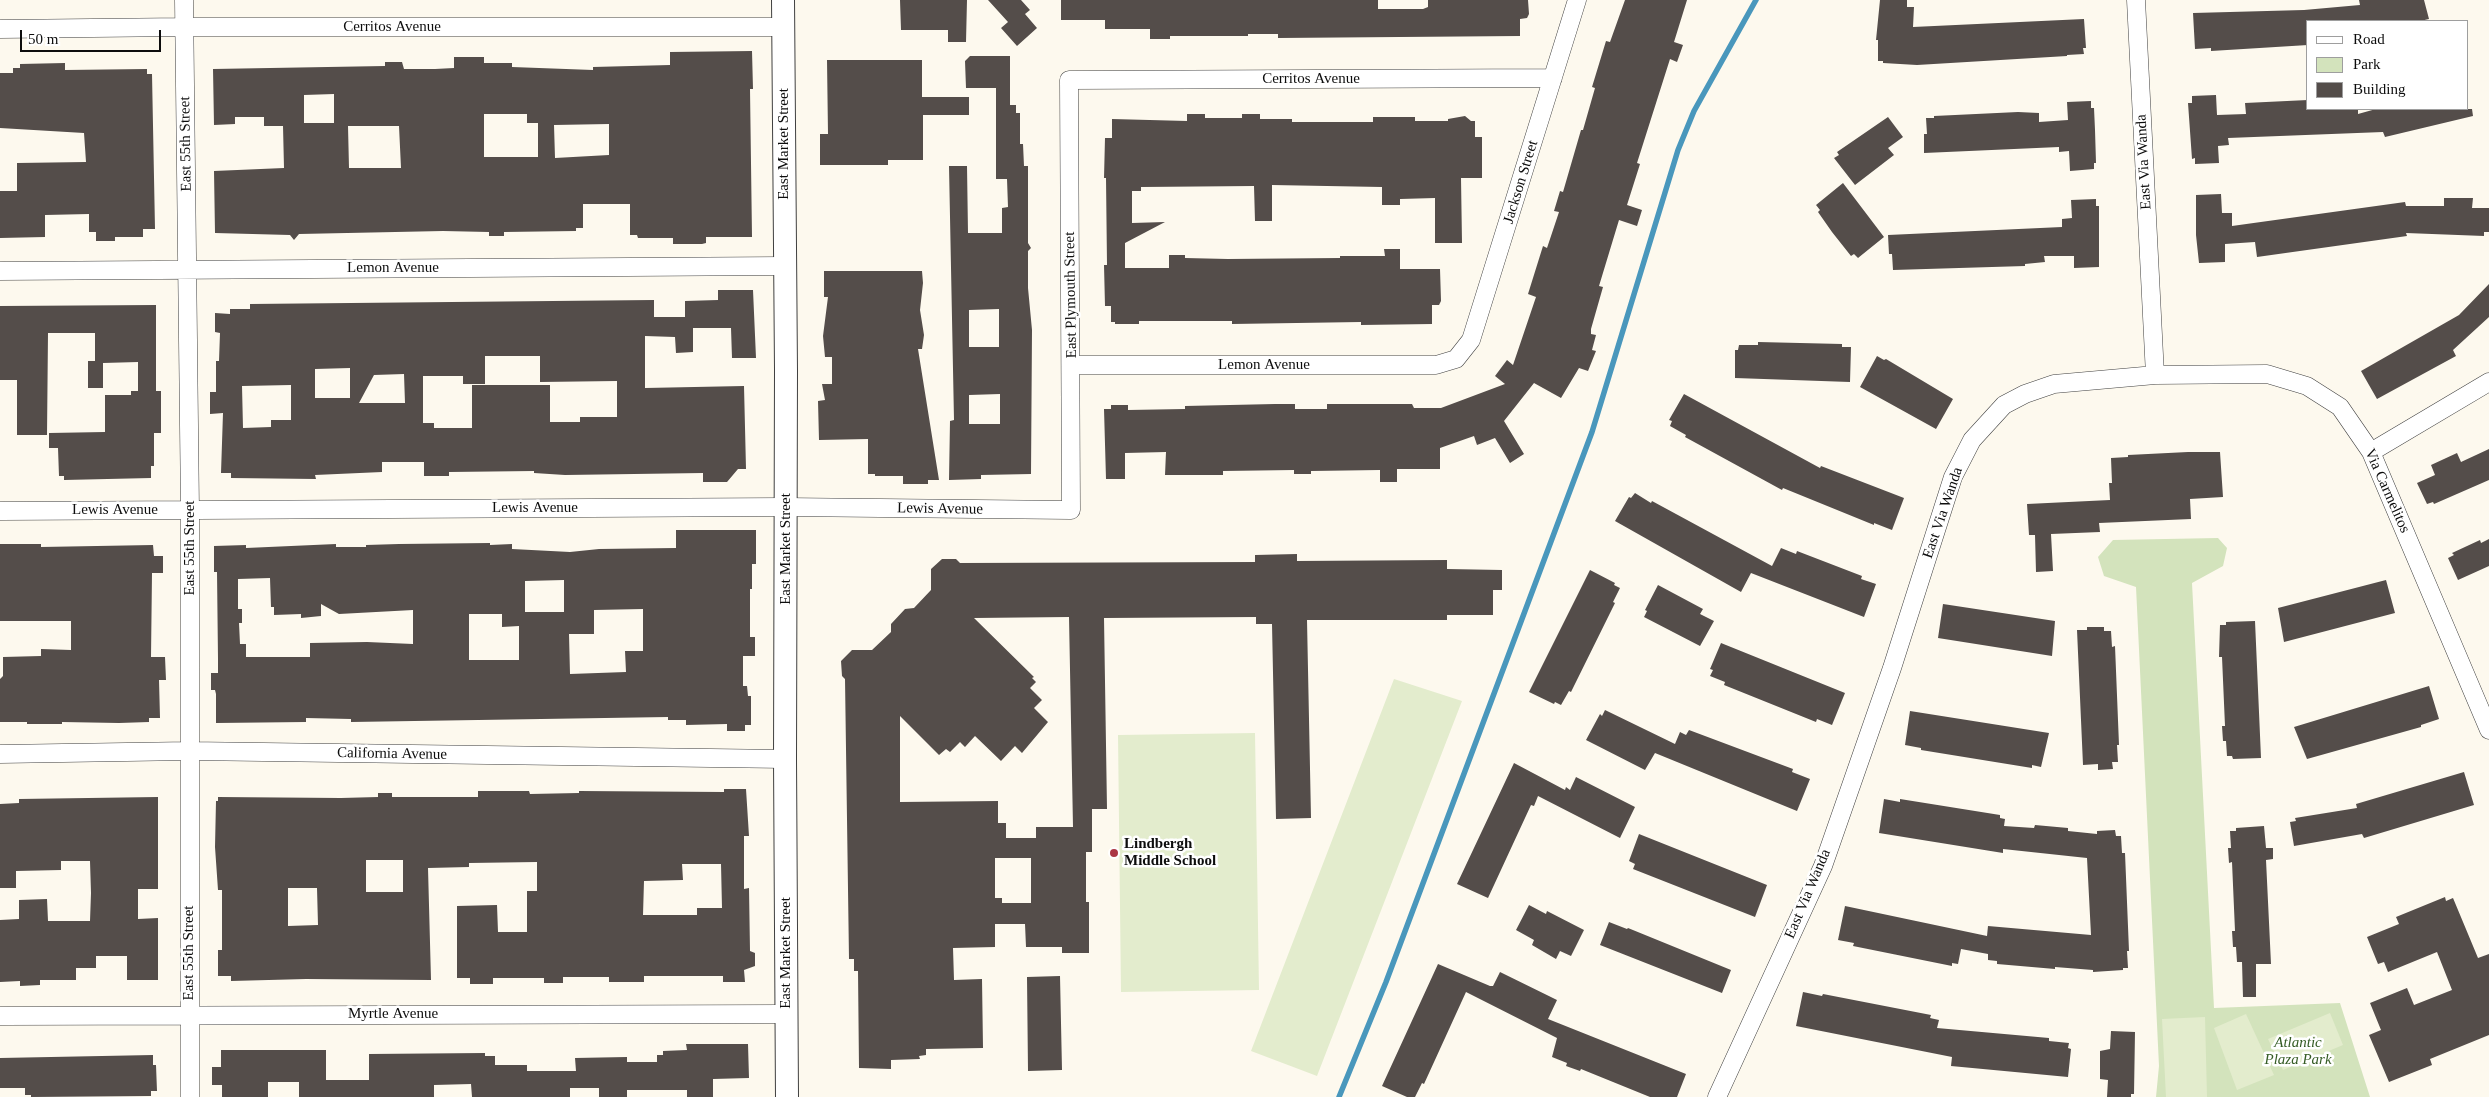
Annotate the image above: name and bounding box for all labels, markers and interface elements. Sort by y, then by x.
street label: Cerritos Avenue [343,18,441,36]
scale bar [22,20,164,52]
legend [2306,20,2469,110]
text: 50 m [28,31,58,47]
text: Road [2353,31,2385,47]
text: Park [2353,56,2381,72]
street label: Cerritos Avenue [1262,70,1360,88]
text: Building [2353,81,2406,97]
street label: East Market Street [775,88,793,200]
street label: East 55th Street [176,96,196,192]
street label: East Via Wanda [2133,114,2155,210]
street label: Jackson Street [1500,138,1542,226]
street label: East Plymouth Street [1061,232,1081,358]
street label: Lemon Avenue [347,259,439,277]
street label: Lemon Avenue [1218,356,1310,374]
street label: Via Carmelitos [2360,446,2414,536]
street label: East Via Wanda [1919,465,1967,561]
street label: East Market Street [777,493,795,605]
street label: Lewis Avenue [492,499,578,517]
street label: Lewis Avenue [897,499,983,519]
street label: Lewis Avenue [72,501,158,519]
street label: East 55th Street [181,501,199,595]
street label: California Avenue [337,744,447,764]
place label: Lindbergh Middle School [1124,835,1216,870]
marker: Lindbergh Middle School [1108,847,1120,859]
street label: East Via Wanda [1781,847,1835,941]
street label: East Market Street [777,897,795,1009]
street label: East 55th Street [180,906,198,1000]
street label: Myrtle Avenue [348,1005,438,1023]
park label: Atlantic Plaza Park [2264,1034,2332,1069]

